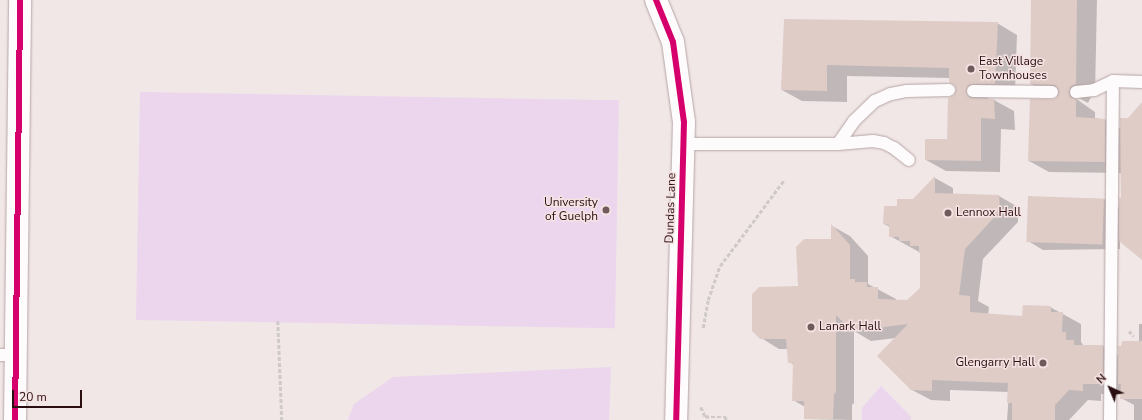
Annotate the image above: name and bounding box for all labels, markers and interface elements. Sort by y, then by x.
place label: East Village Townhouses [979,55,1047,83]
marker: East Village Townhouses [966,64,976,74]
street label: Dundas Lane [663,172,679,244]
place label: University of Guelph [544,196,598,224]
marker: University of Guelph [601,205,611,215]
place label: Lennox Hall [956,206,1021,220]
marker: Lennox Hall [943,208,953,218]
place label: Lanark Hall [819,320,881,334]
marker: Lanark Hall [806,322,816,332]
place label: Glengarry Hall [955,356,1035,370]
marker: Glengarry Hall [1038,358,1048,368]
north arrow [1090,368,1130,408]
text: N [1093,371,1109,387]
scale bar [14,382,84,408]
text: 20 m [19,389,47,405]

